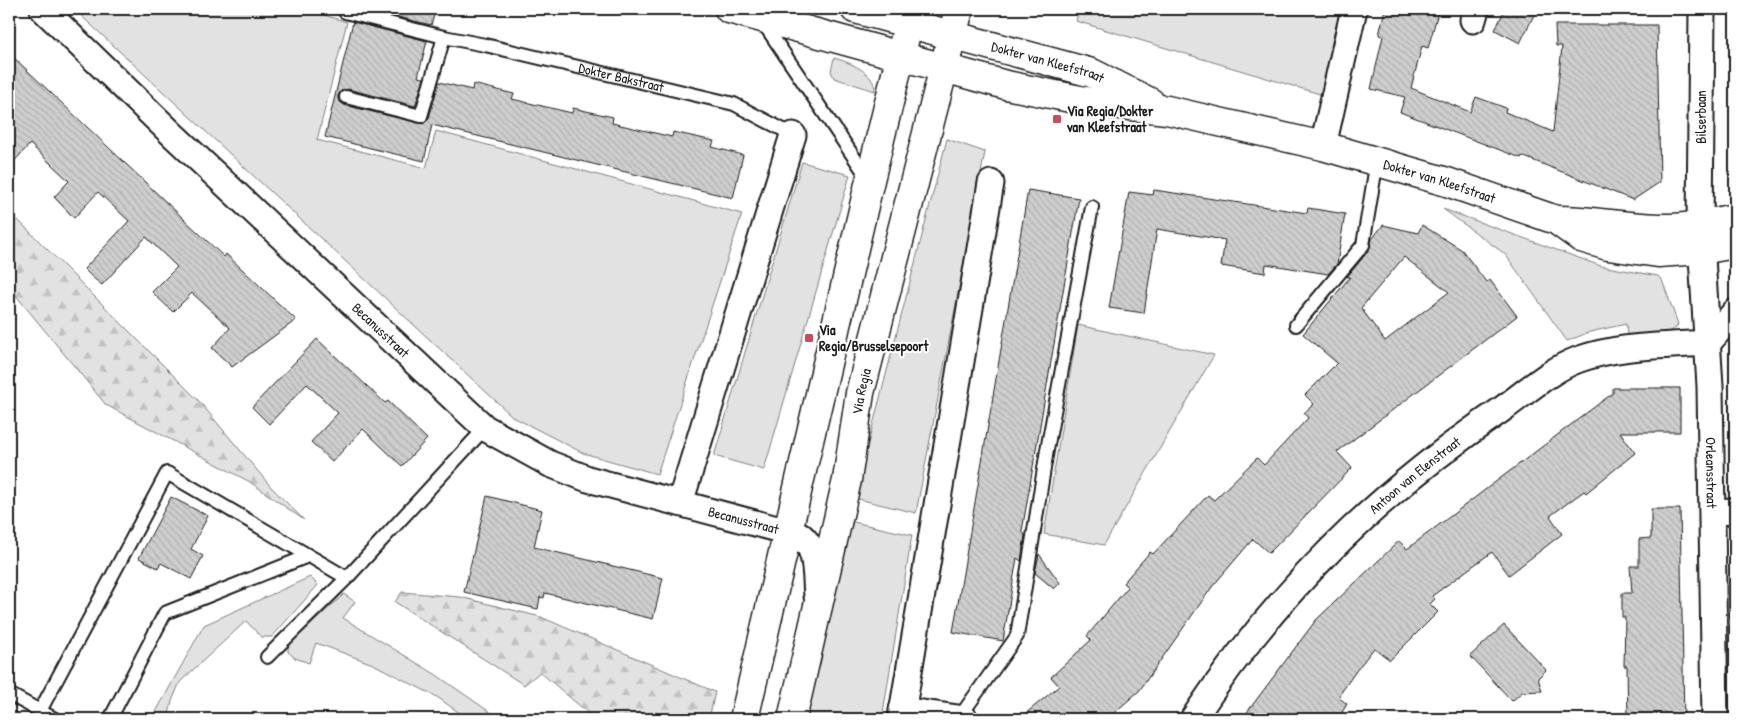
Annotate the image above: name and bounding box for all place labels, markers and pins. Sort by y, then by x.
place label: Via Regia/Dokter van Kleefstraat [1066,101,1154,136]
marker: Via Regia/Dokter van Kleefstraat [1051,113,1063,125]
place label: Via Regia/Brusselsepoort [819,320,929,357]
marker: Via Regia/Brusselsepoort [803,332,815,344]

